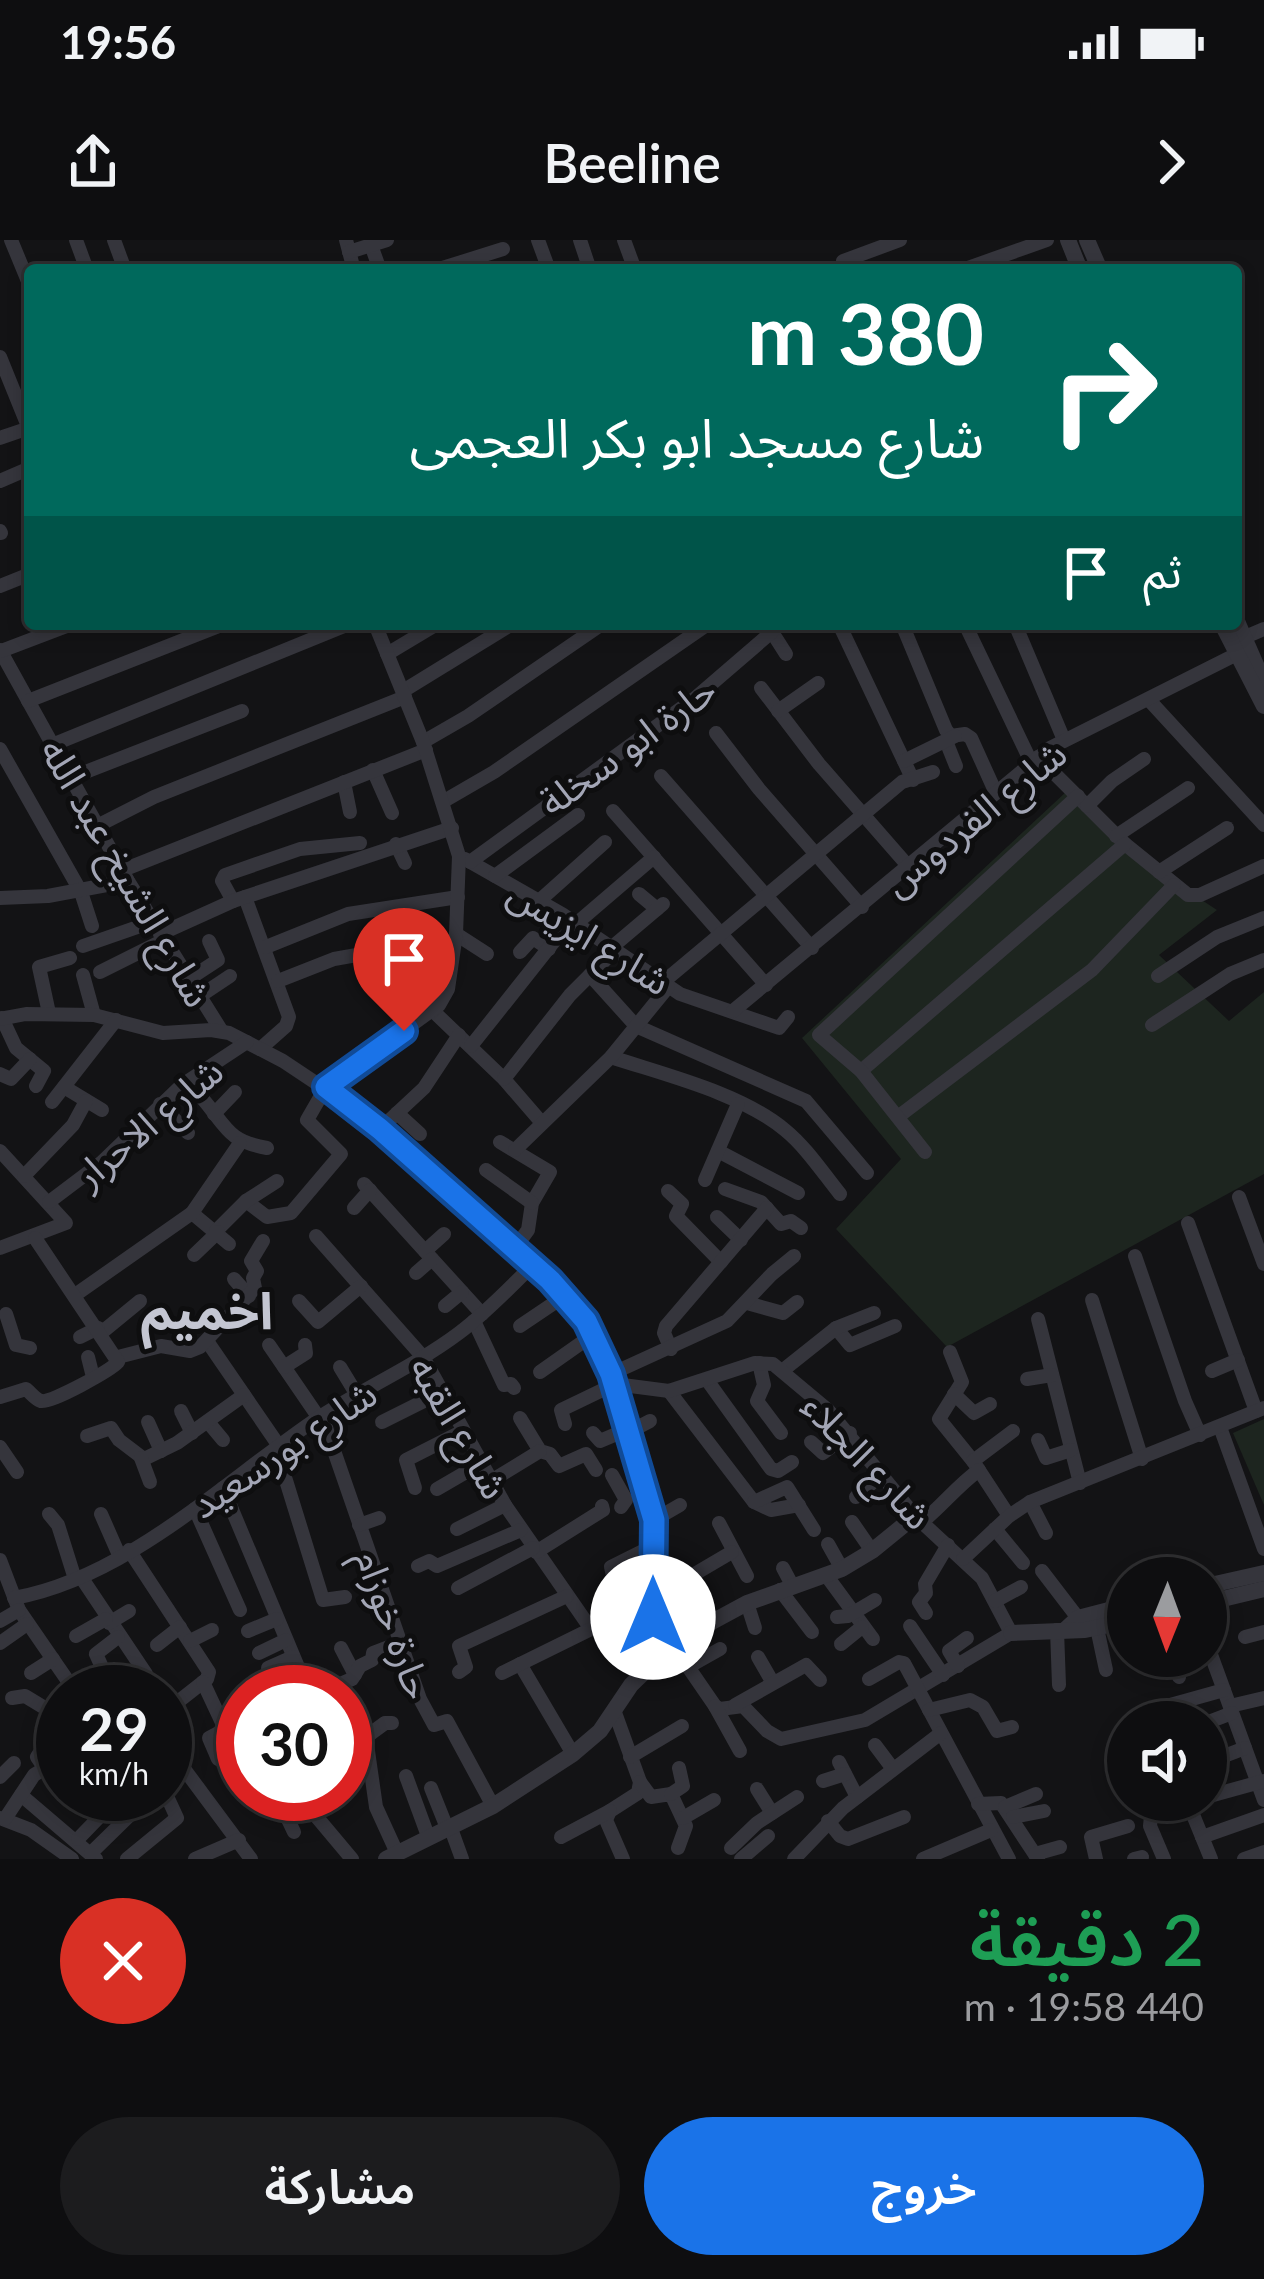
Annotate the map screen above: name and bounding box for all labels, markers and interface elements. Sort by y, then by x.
text: 19:56 [60,15,176,69]
icon: share [60,129,126,195]
icon: forward [1138,129,1204,195]
text: Beeline [543,130,721,195]
text: 380 m [747,282,984,383]
icon: right [1026,312,1182,468]
text: شارع مسجد ابو بكر العجمى [409,405,984,470]
icon: arrive [1053,540,1119,606]
text: ثم [1143,544,1182,598]
street label: حارة ابو سخلة [530,666,725,825]
street label: شارع الفردوس [873,729,1079,910]
street label: شارع الشيخ عبد الله [25,730,222,1018]
street label: شارع ايزيس [497,868,680,1010]
pin [353,908,455,1031]
icon: arrive [371,926,437,992]
street label: شارع الاحرار [64,1047,236,1203]
district label: اخميم [141,1279,273,1350]
street label: شارع القبه [395,1347,519,1510]
street label: شارع بورسعيد [181,1369,389,1533]
street label: شارع الجلاء [788,1382,943,1542]
street label: حارة خوزام [339,1543,443,1708]
position arrow [590,1554,716,1680]
north arrow [1107,1557,1227,1677]
map controls [1107,1557,1227,1821]
speed limit sign: 30 [216,1665,372,1821]
text: 29 [79,1692,149,1764]
button: sound [1107,1701,1227,1821]
text: km/h [79,1755,149,1791]
text: 2 دقيقة [970,1895,1204,1981]
button: close [60,1898,186,2024]
text: 440 m · 19:58 [964,1983,1204,2029]
button: مشاركة [60,2117,620,2255]
button: خروج [644,2117,1204,2255]

